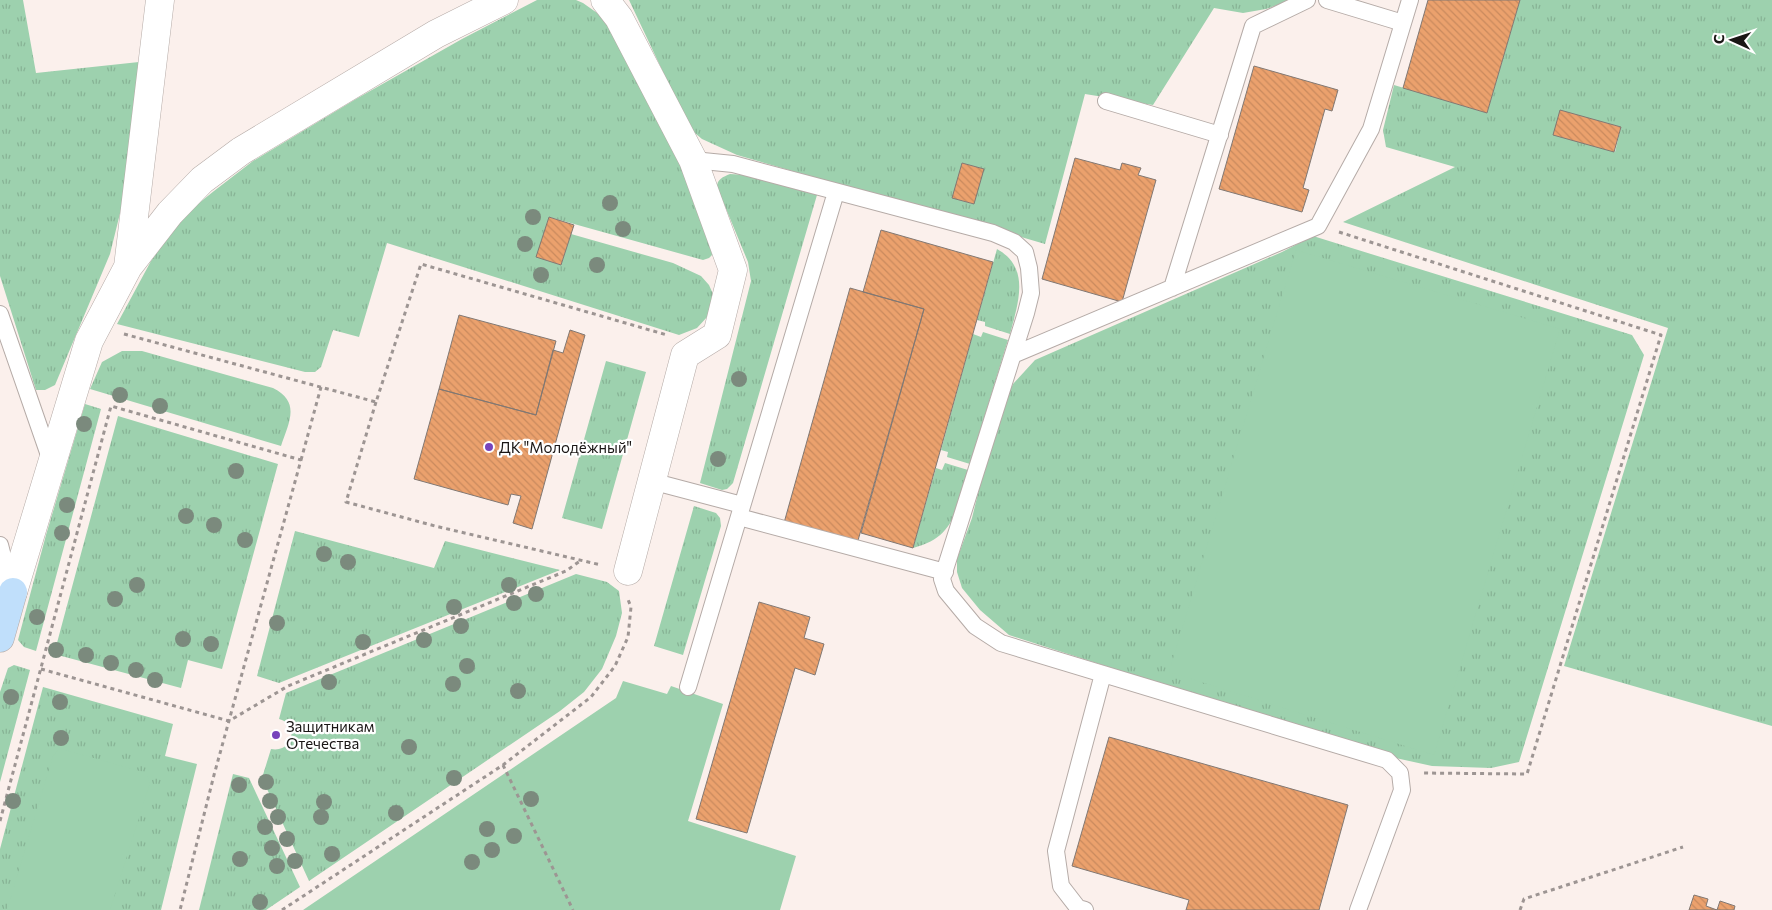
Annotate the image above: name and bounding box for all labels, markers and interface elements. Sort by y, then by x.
north arrow [1707,15,1757,65]
text: С [1710,34,1727,45]
place label: ДК "Молодёжный" [499,438,632,456]
marker: ДК "Молодёжный" [483,441,495,453]
place label: Защитникам Отечества [286,717,374,752]
marker: Защитникам Отечества [270,729,282,741]

